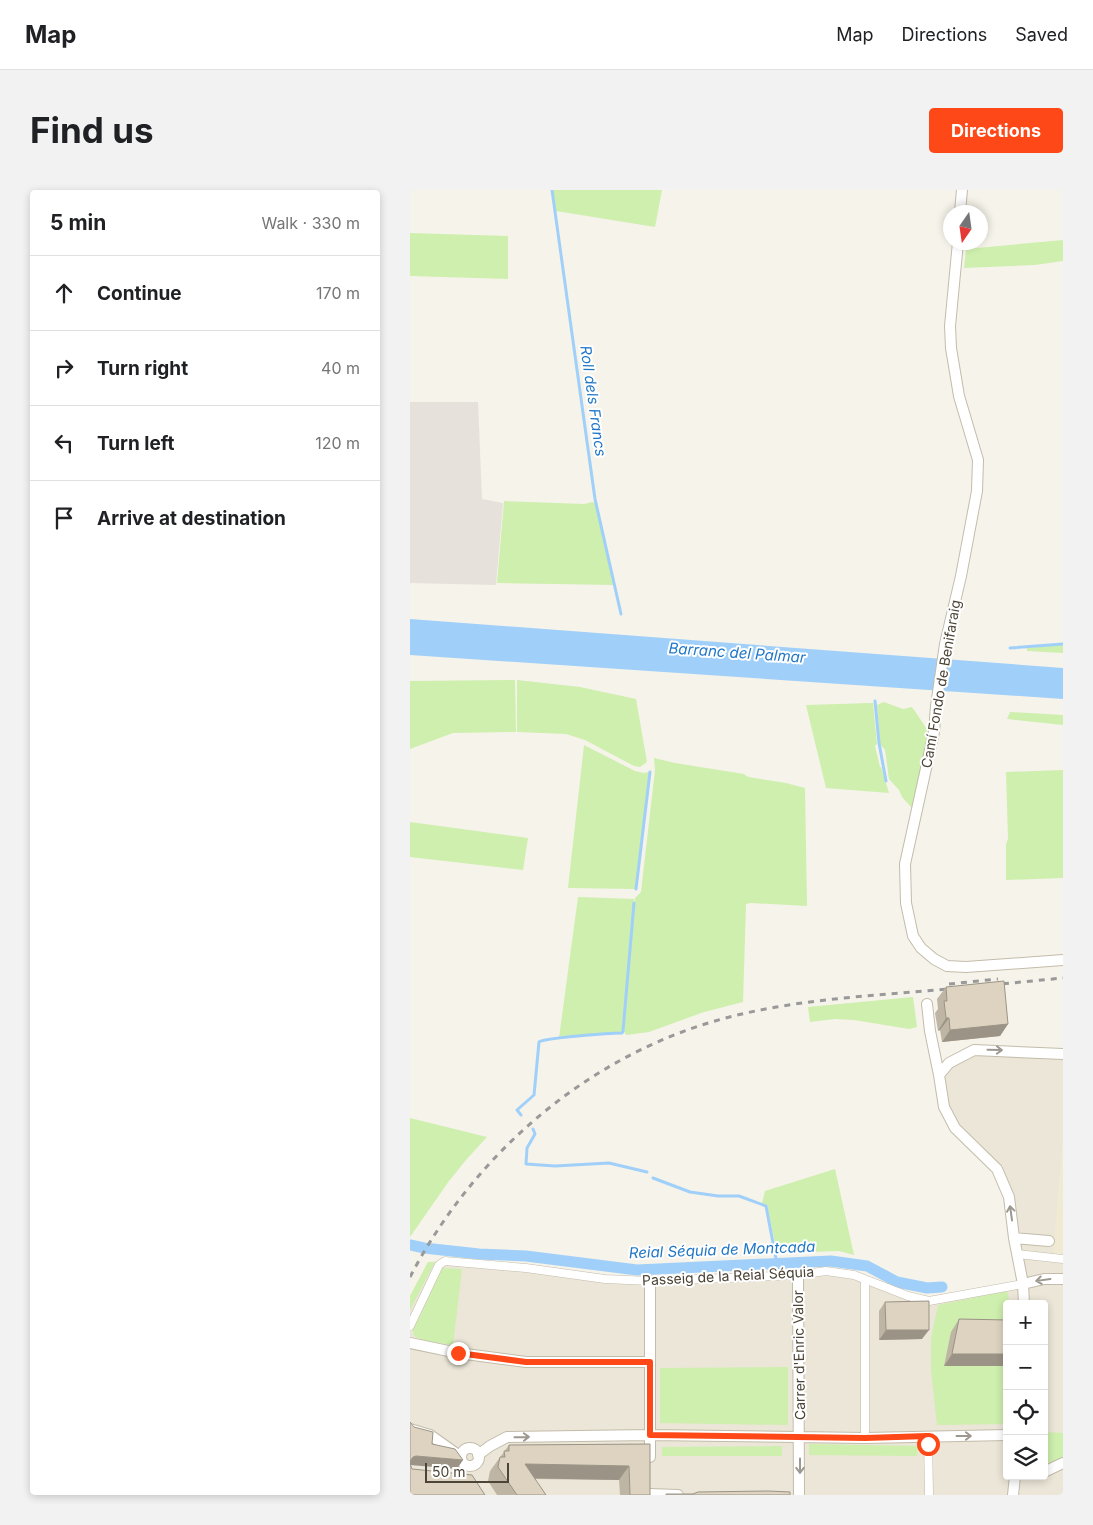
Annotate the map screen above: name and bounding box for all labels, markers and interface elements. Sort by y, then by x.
text: Map [25,20,76,49]
text: Map [836,24,874,45]
text: Directions [902,24,987,45]
text: Saved [1015,24,1068,45]
button: Directions [929,108,1063,153]
text: Find us [30,109,154,151]
north arrow [943,205,988,250]
text: 5 min [50,210,106,235]
text: Walk · 330 m [261,213,360,233]
icon: ahead [50,279,78,307]
text: Continue [97,282,182,305]
text: 170 m [316,283,360,303]
water label: Roll dels Francs [576,344,611,458]
icon: right [50,354,78,382]
text: Turn right [97,357,188,380]
text: 40 m [321,358,360,378]
icon: left [50,429,78,457]
text: Turn left [97,432,175,455]
text: 120 m [315,433,360,453]
icon: arrive [50,504,78,532]
text: Arrive at destination [97,507,286,530]
street label: Camí Fondo de Benifaraig [917,598,964,769]
water label: Barranc del Palmar [668,638,806,667]
one-way arrow [986,1046,1002,1055]
one-way arrow [1006,1205,1016,1221]
water label: Reial Séquia de Montcada [628,1237,816,1262]
street label: Passeig de la Reial Séquia [641,1263,814,1288]
one-way arrow [1035,1276,1051,1286]
street label: Carrer d'Enric Valor [789,1290,808,1420]
map controls [1003,1300,1048,1480]
button: + [1003,1300,1048,1345]
route end [447,1342,470,1365]
button: − [1003,1345,1048,1390]
button: locate [1003,1390,1048,1435]
one-way arrow [514,1432,530,1442]
one-way arrow [956,1432,972,1441]
route start [917,1433,940,1456]
button: layers [1003,1435,1048,1480]
one-way arrow [795,1458,805,1474]
scale bar [425,1460,509,1483]
text: 50 m [432,1463,466,1480]

